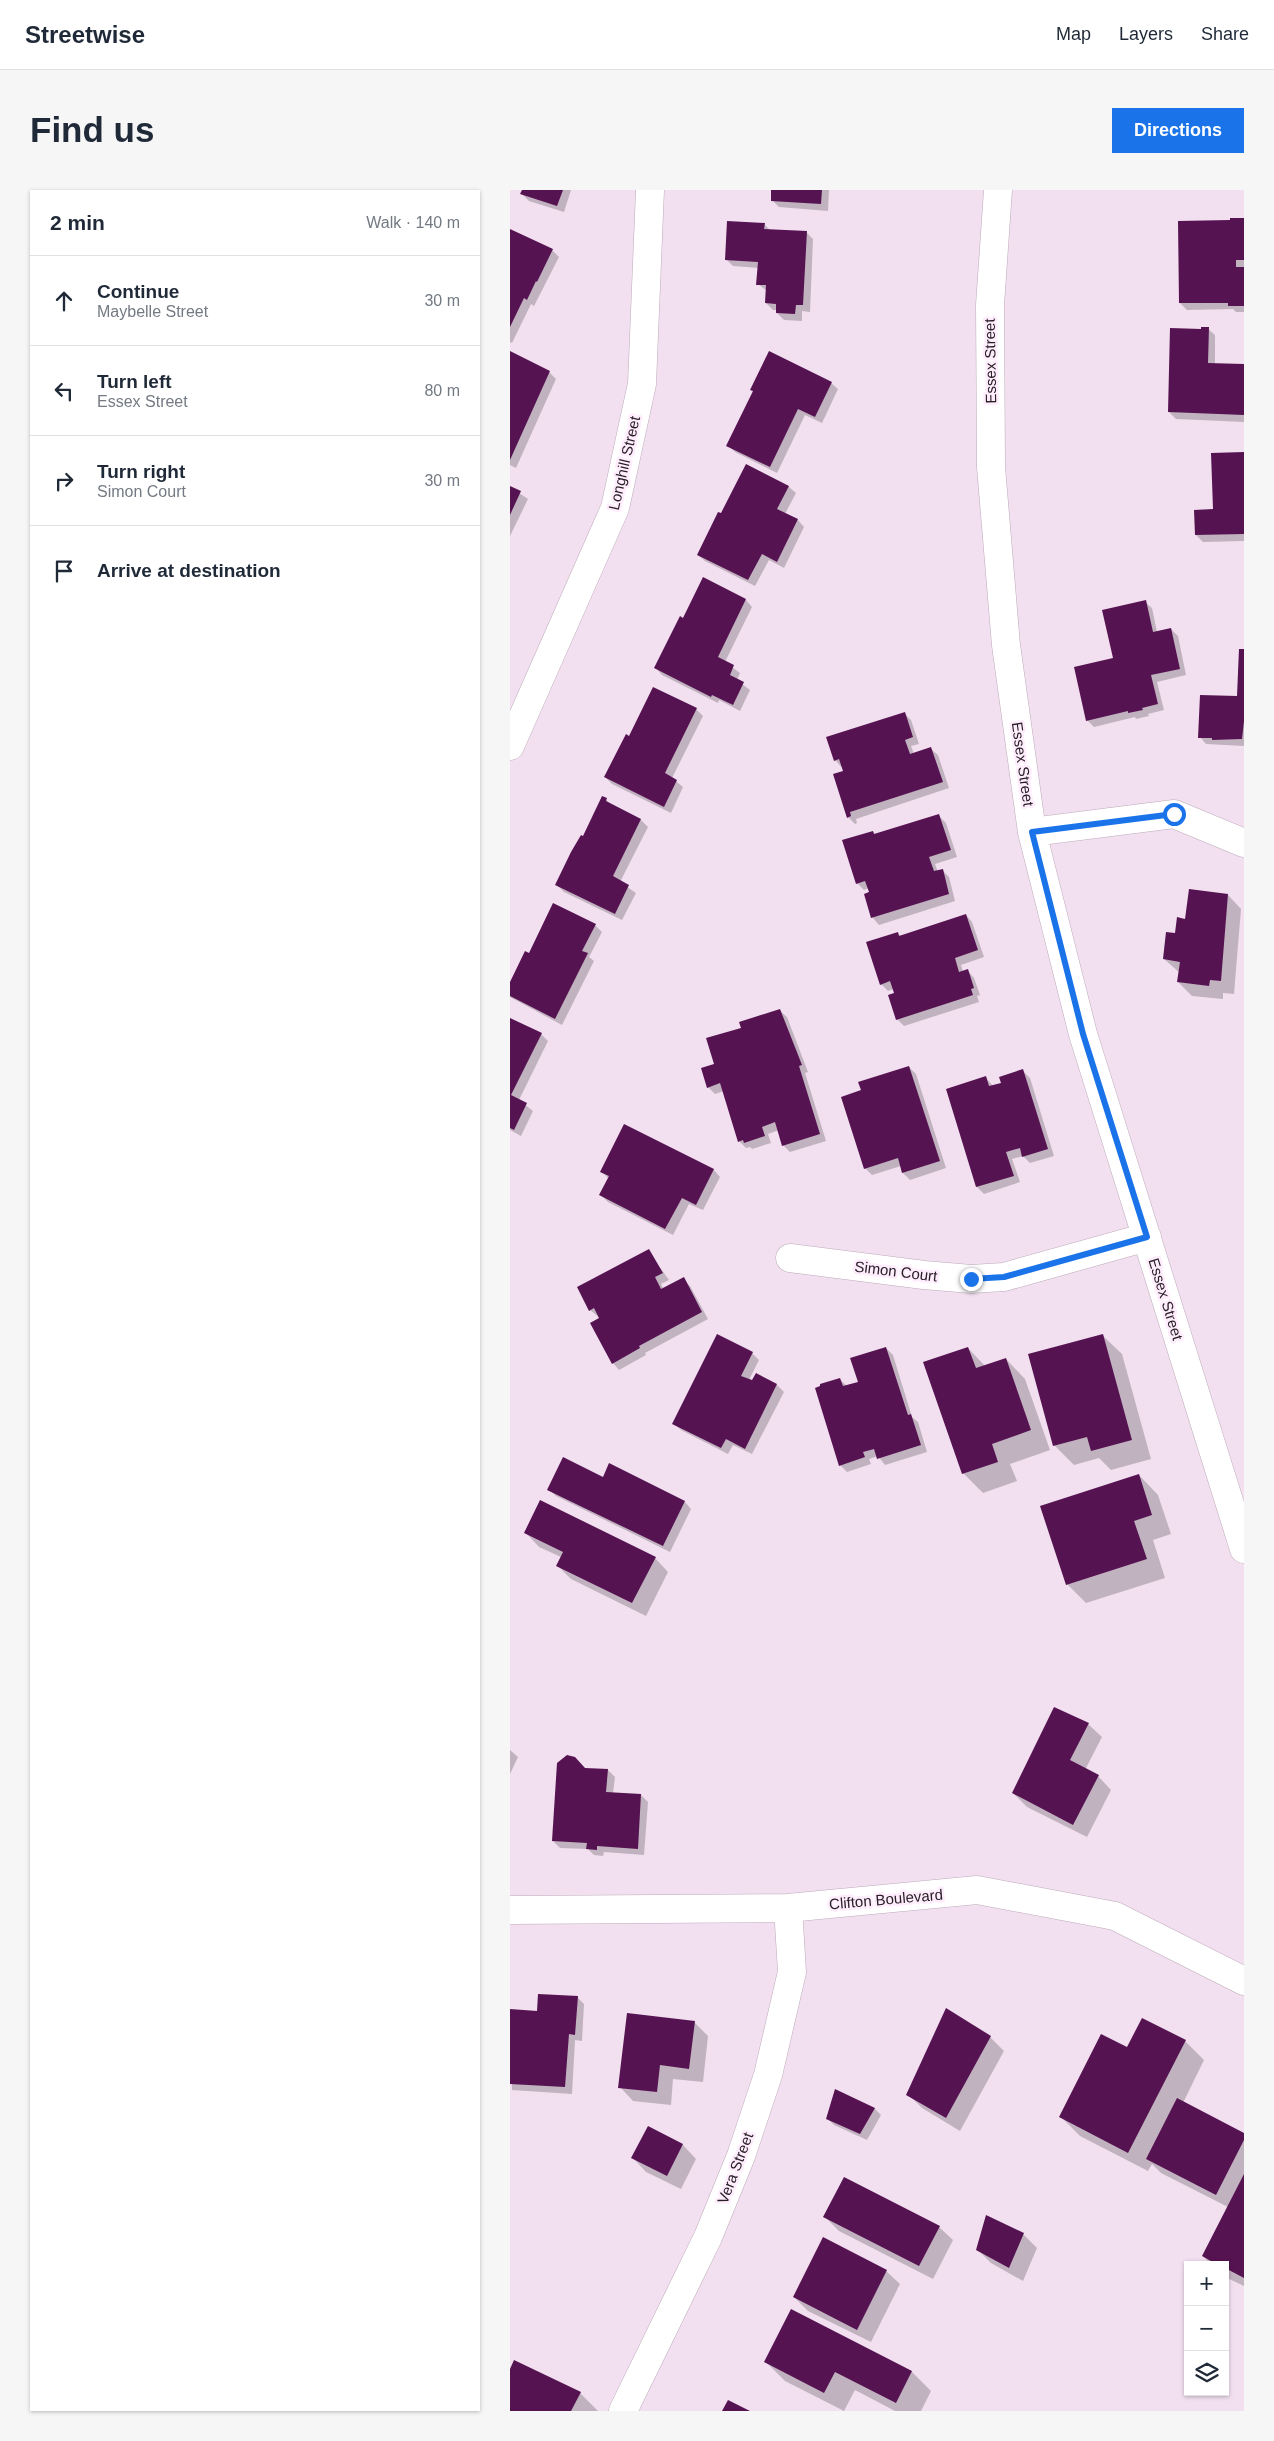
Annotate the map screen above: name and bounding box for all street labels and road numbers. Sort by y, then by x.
street label: Essex Street [981,318,999,404]
street label: Longhill Street [605,414,643,512]
street label: Essex Street [1009,721,1037,808]
street label: Essex Street [1145,1256,1187,1343]
street label: Simon Court [854,1257,939,1285]
street label: Clifton Boulevard [828,1886,944,1912]
street label: Vera Street [714,2129,757,2206]

